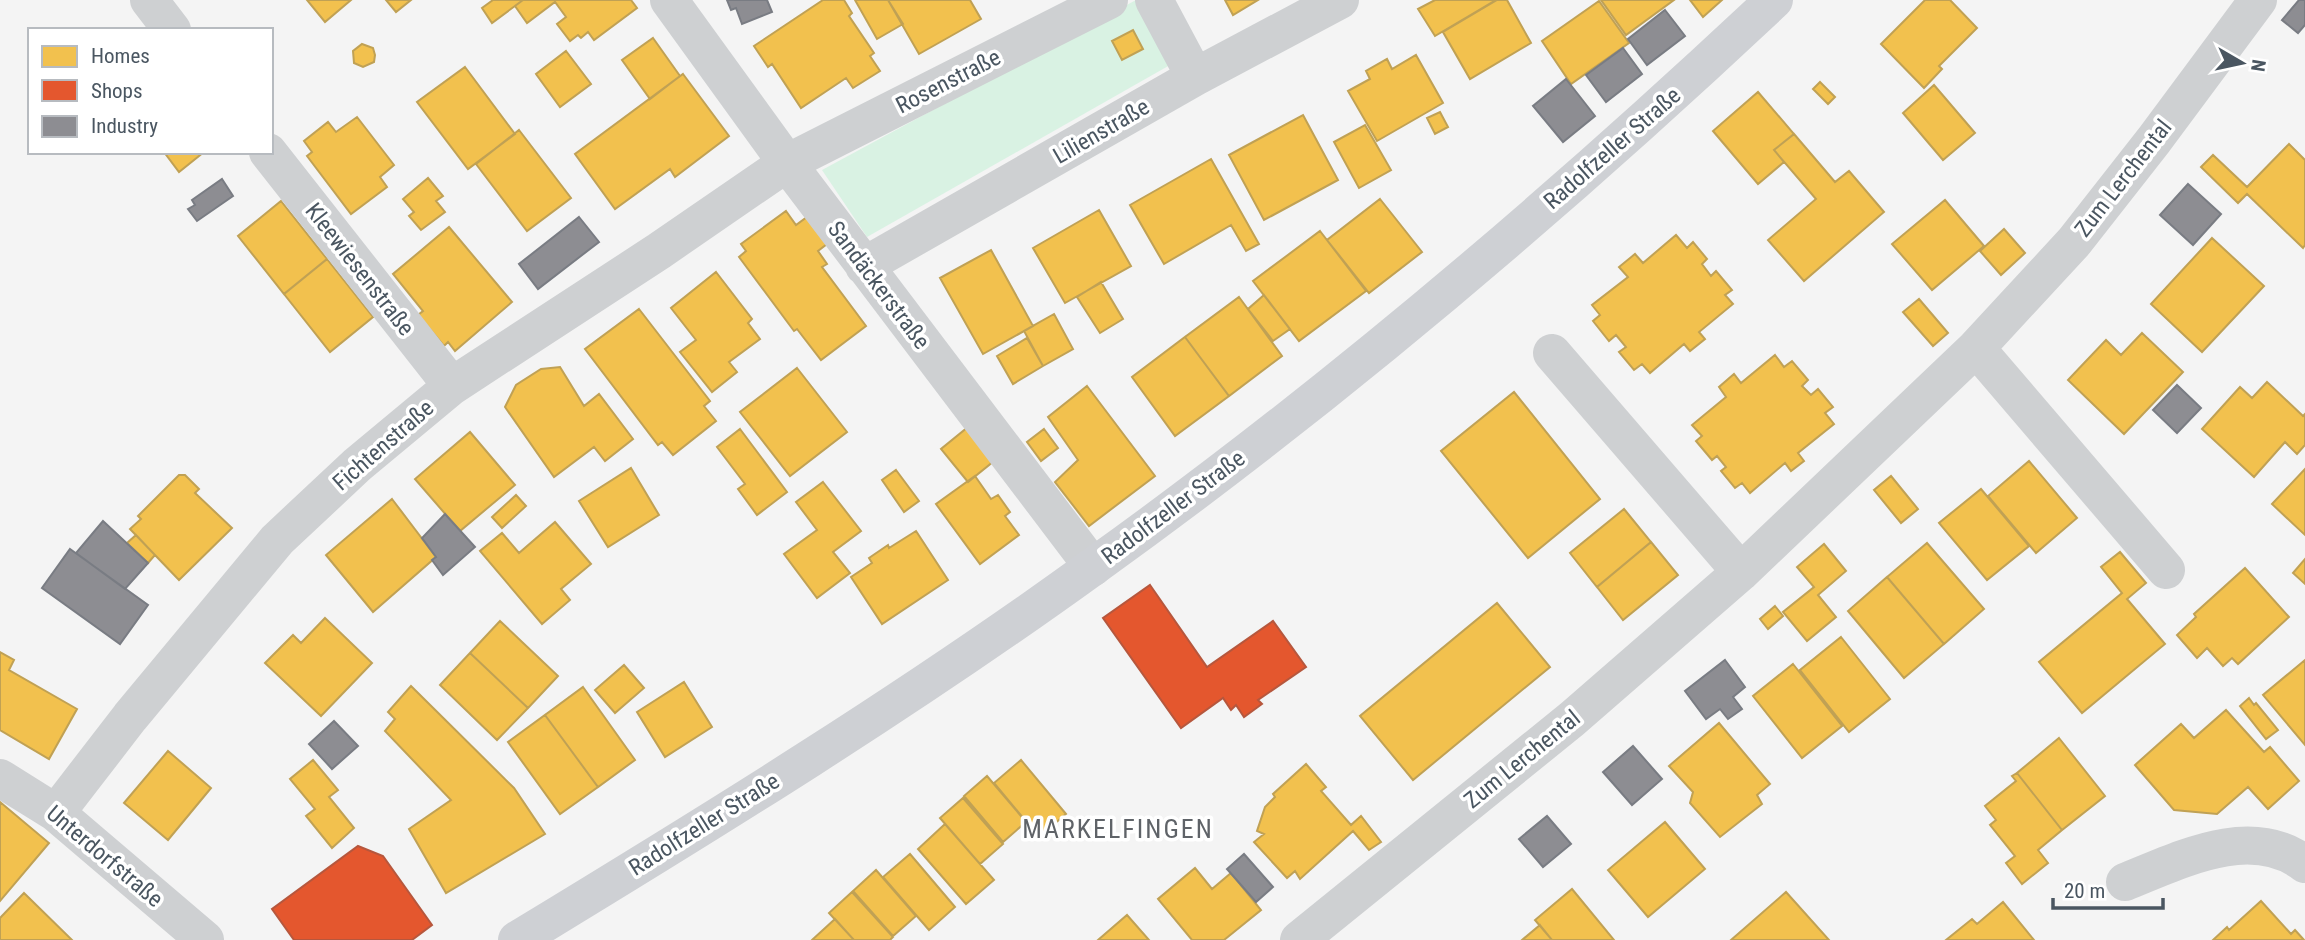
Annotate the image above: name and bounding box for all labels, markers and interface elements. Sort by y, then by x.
legend [28,28,273,154]
north arrow [2207,28,2277,98]
text: Homes [91,44,150,68]
street label: Rosenstraße [891,44,1005,119]
text: N [2246,58,2271,73]
text: Shops [91,79,143,103]
street label: Radolfzeller Straße [1539,82,1686,215]
street label: Lilienstraße [1048,93,1154,170]
text: Industry [91,114,158,138]
street label: Zum Lerchental [2069,115,2177,242]
street label: Kleewiesenstraße [300,198,420,341]
street label: Sandäckerstraße [822,216,935,354]
street label: Fichtenstraße [328,394,439,496]
street label: Radolfzeller Straße [1096,445,1250,570]
street label: Zum Lerchental [1459,705,1586,814]
street label: Radolfzeller Straße [624,767,784,881]
street label: Unterdorfstraße [41,800,168,913]
district label: MARKELFINGEN [1022,814,1214,844]
scale bar [2053,866,2163,910]
text: 20 m [2064,879,2105,903]

